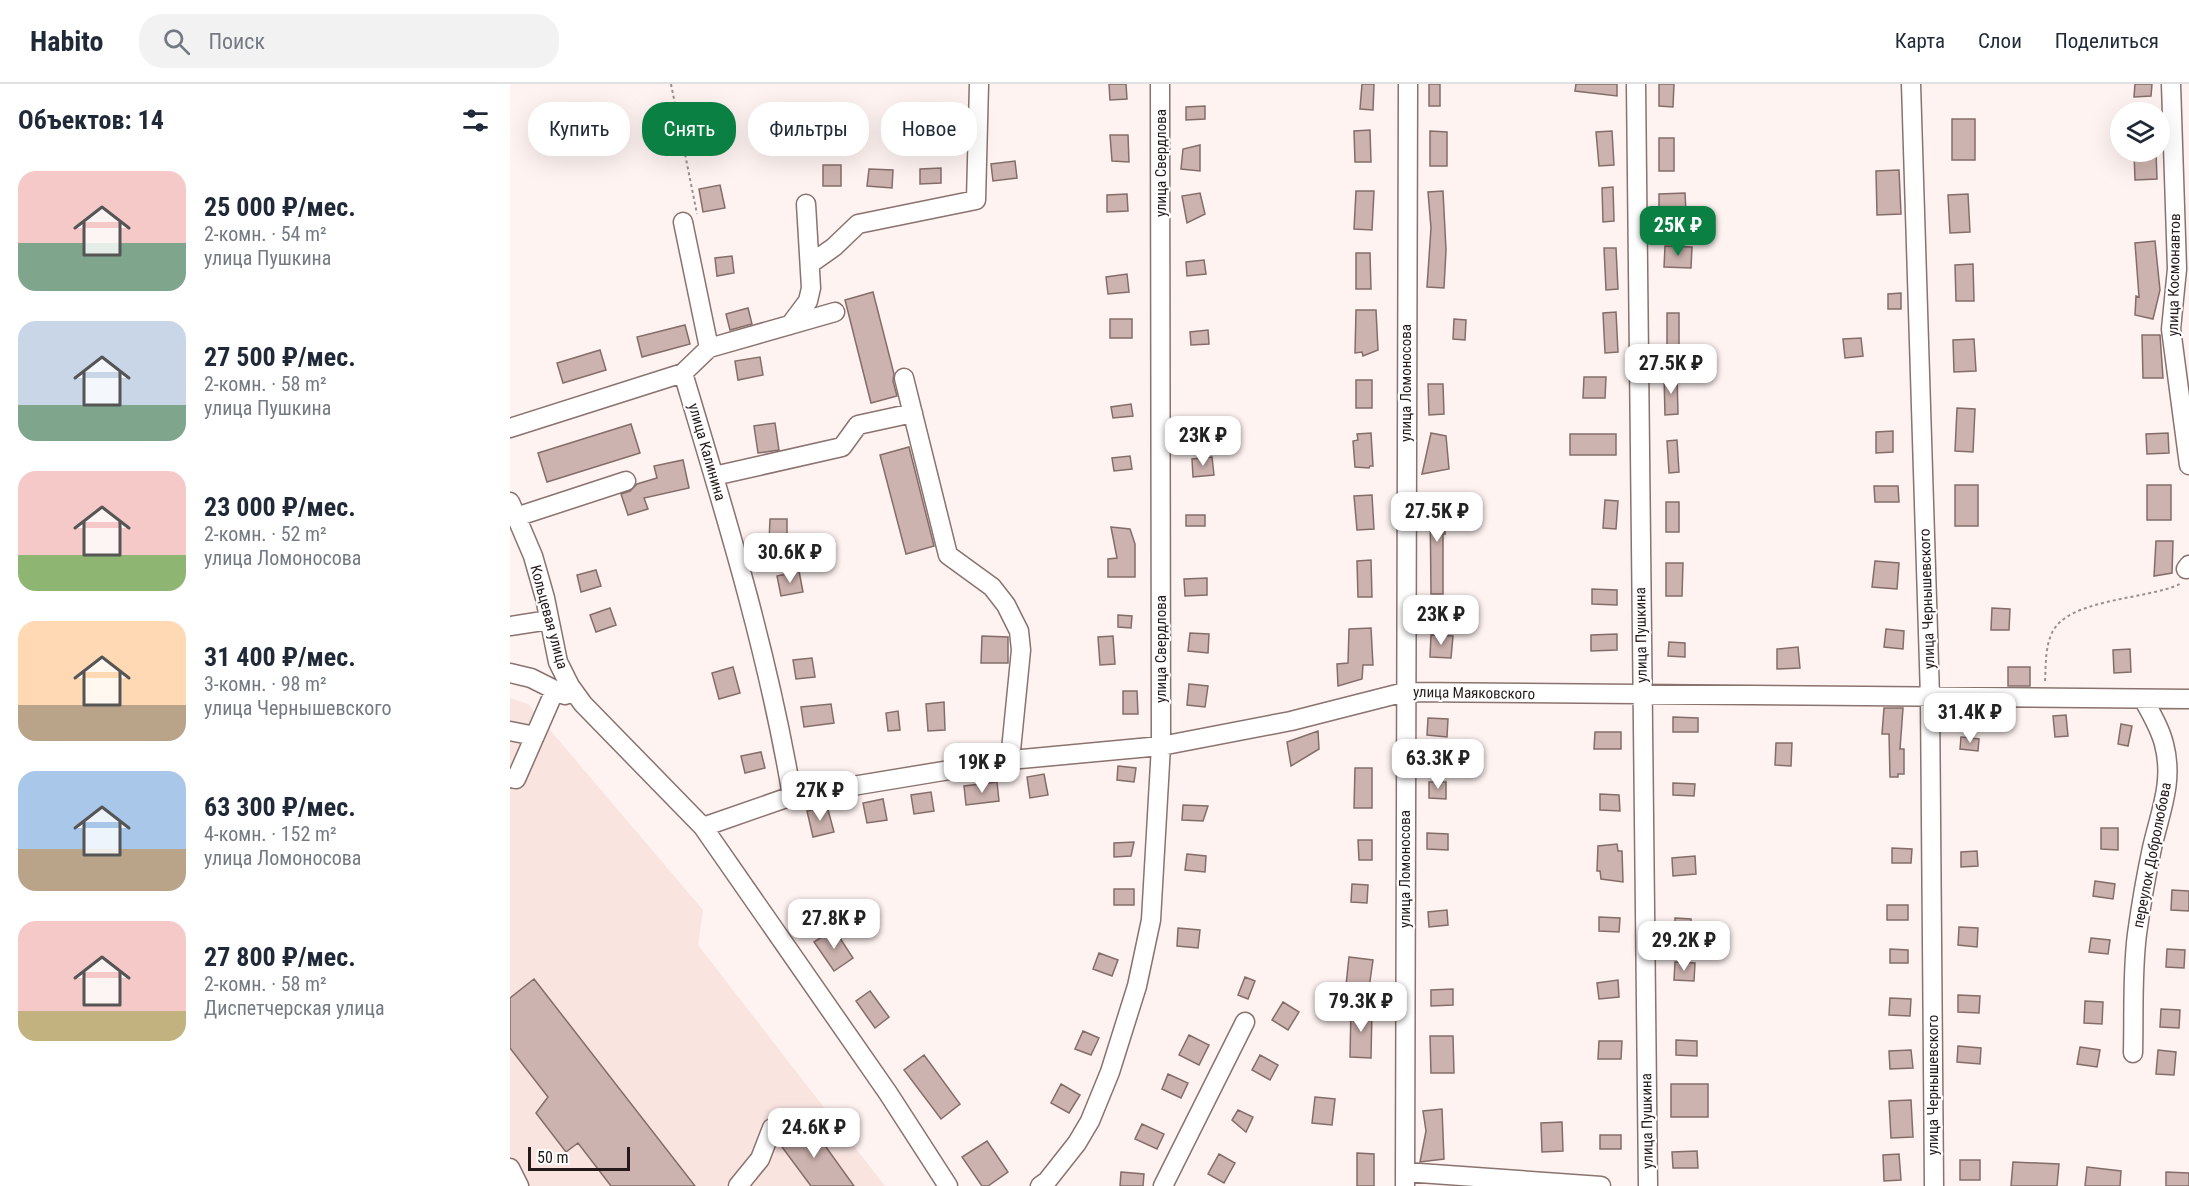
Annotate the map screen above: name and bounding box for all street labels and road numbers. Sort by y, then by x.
street label: улица Свердлова [1152,109,1170,217]
street label: улица Космонавтов [2164,213,2184,337]
street label: улица Ломоносова [1397,324,1415,442]
street label: улица Калинина [684,401,730,503]
street label: улица Чернышевского [1916,528,1938,670]
street label: Кольцевая улица [526,563,572,671]
street label: улица Пушкина [1631,587,1651,683]
street label: улица Свердлова [1152,595,1170,703]
street label: улица Маяковского [1413,683,1535,703]
street label: переулок Добролюбова [2129,781,2175,929]
street label: улица Ломоносова [1396,810,1414,928]
street label: улица Чернышевского [1924,1015,1942,1155]
street label: улица Пушкина [1637,1073,1657,1169]

